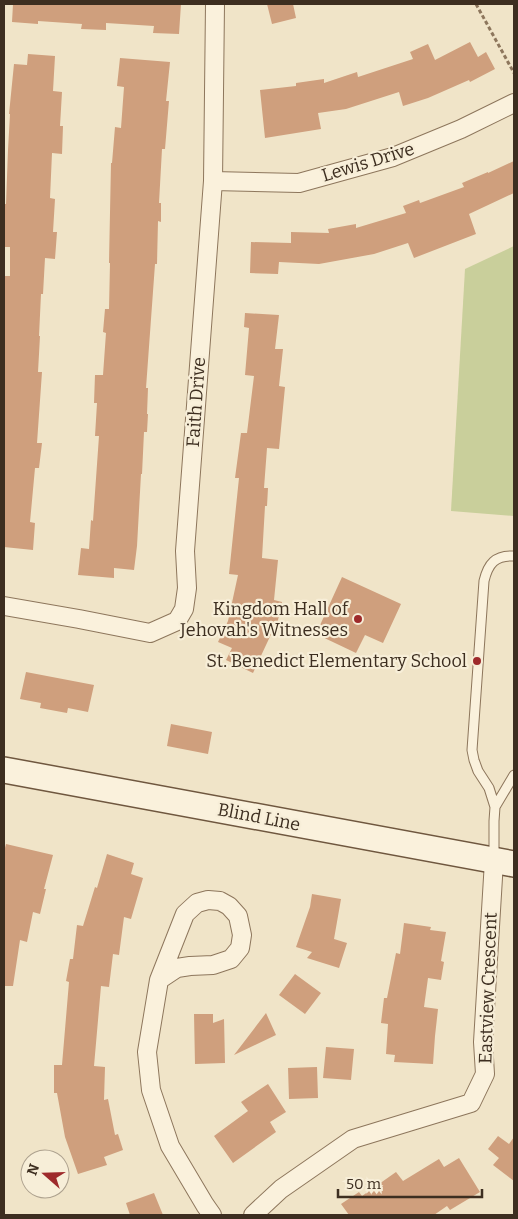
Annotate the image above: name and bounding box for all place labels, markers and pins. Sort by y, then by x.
place label: Kingdom Hall of Jehovah's Witnesses [179,598,350,641]
marker: Kingdom Hall of Jehovah's Witnesses [352,613,364,625]
place label: St. Benedict Elementary School [206,650,467,672]
marker: St. Benedict Elementary School [471,655,483,667]

